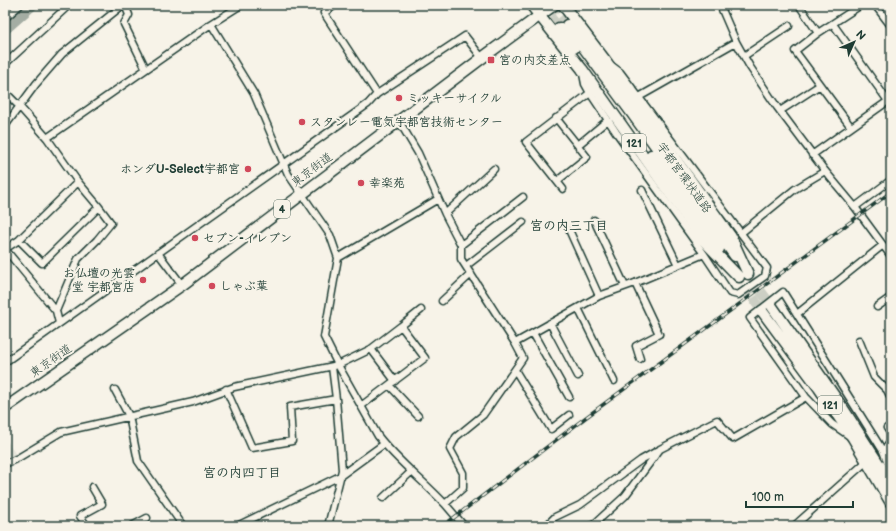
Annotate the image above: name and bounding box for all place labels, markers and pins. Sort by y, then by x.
place label: 宮の内交差点 [499,53,571,68]
marker: 宮の内交差点 [486,55,496,65]
place label: ミッキーサイクル [407,91,502,106]
marker: ミッキーサイクル [394,93,404,103]
place label: スタンレー電気宇都宮技術センター [310,115,503,130]
marker: スタンレー電気宇都宮技術センター [297,117,307,127]
place label: ホンダU-Select宇都宮 [120,162,240,177]
marker: ホンダU-Select宇都宮 [243,164,253,174]
place label: 幸楽苑 [369,176,405,191]
marker: 幸楽苑 [356,178,366,188]
place label: セブン-イレブン [203,231,292,246]
marker: セブン-イレブン [190,233,200,243]
place label: お仏壇の光雲 堂 宇都宮店 [63,266,135,295]
marker: お仏壇の光雲 堂 宇都宮店 [138,275,148,285]
place label: しゃぶ葉 [220,279,268,294]
marker: しゃぶ葉 [207,281,217,291]

